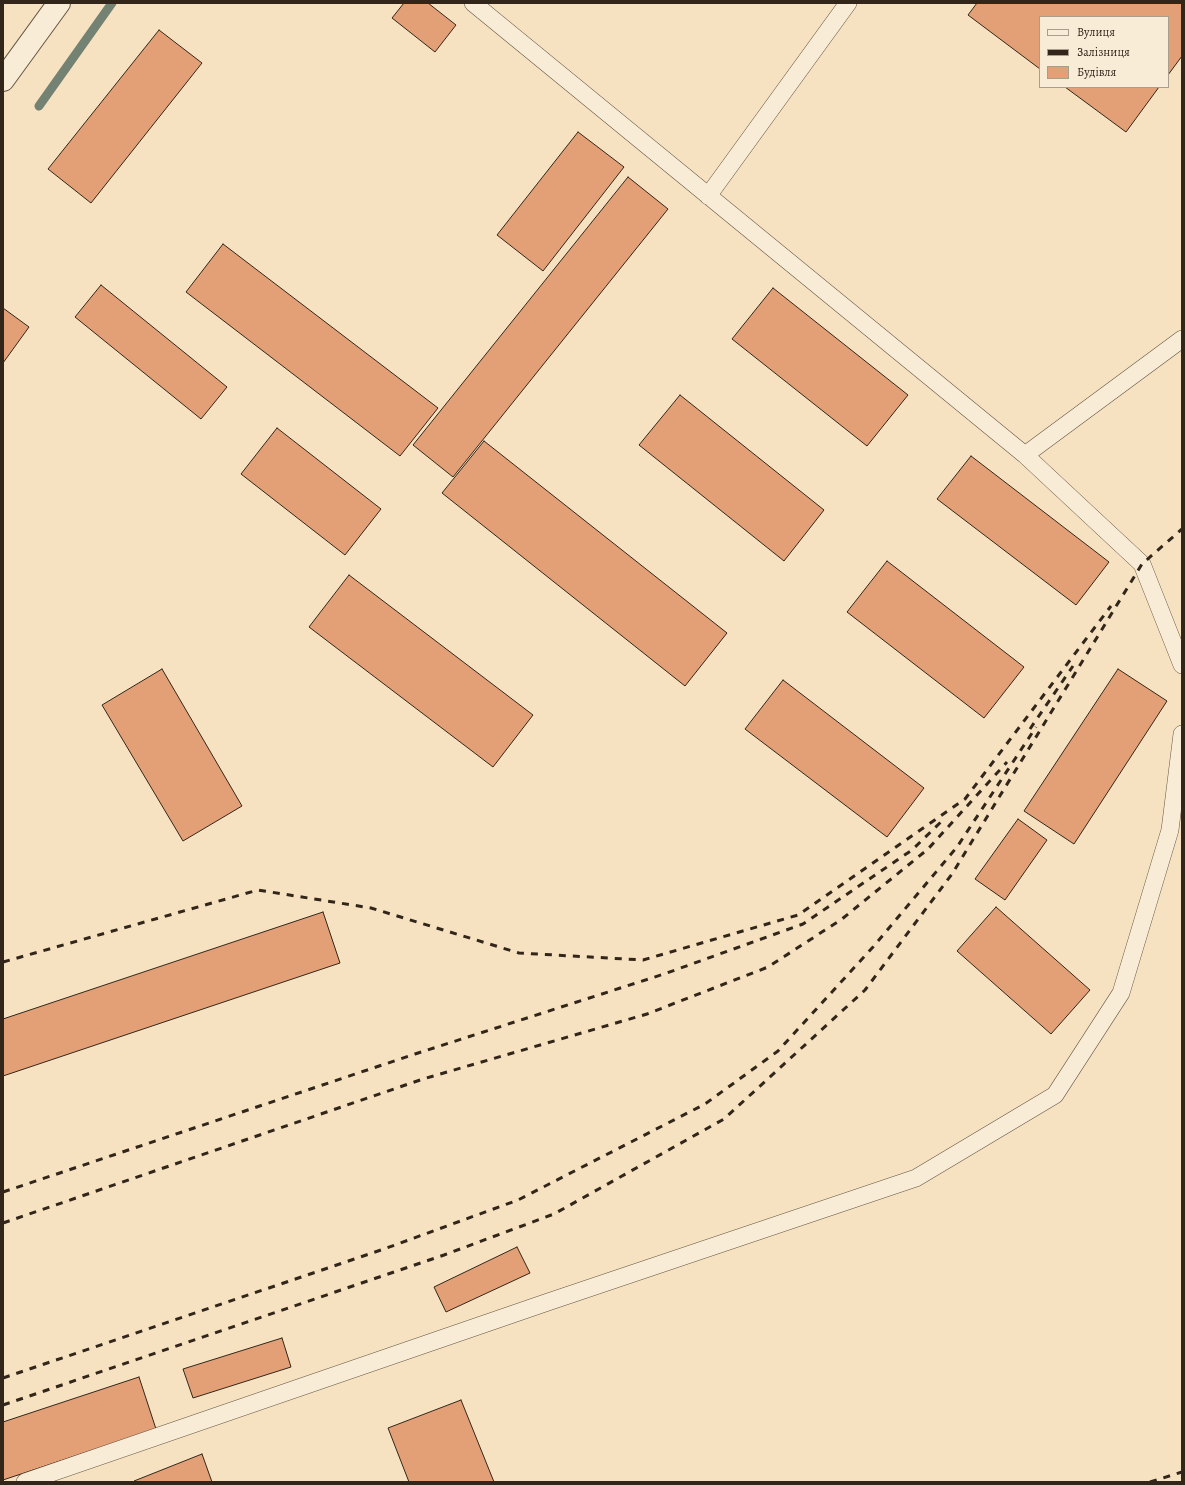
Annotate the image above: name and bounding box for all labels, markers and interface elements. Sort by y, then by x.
legend [1039,16,1169,88]
text: Вулиця [1077,24,1115,40]
text: Залізниця [1077,44,1130,60]
text: Будівля [1077,64,1116,80]

